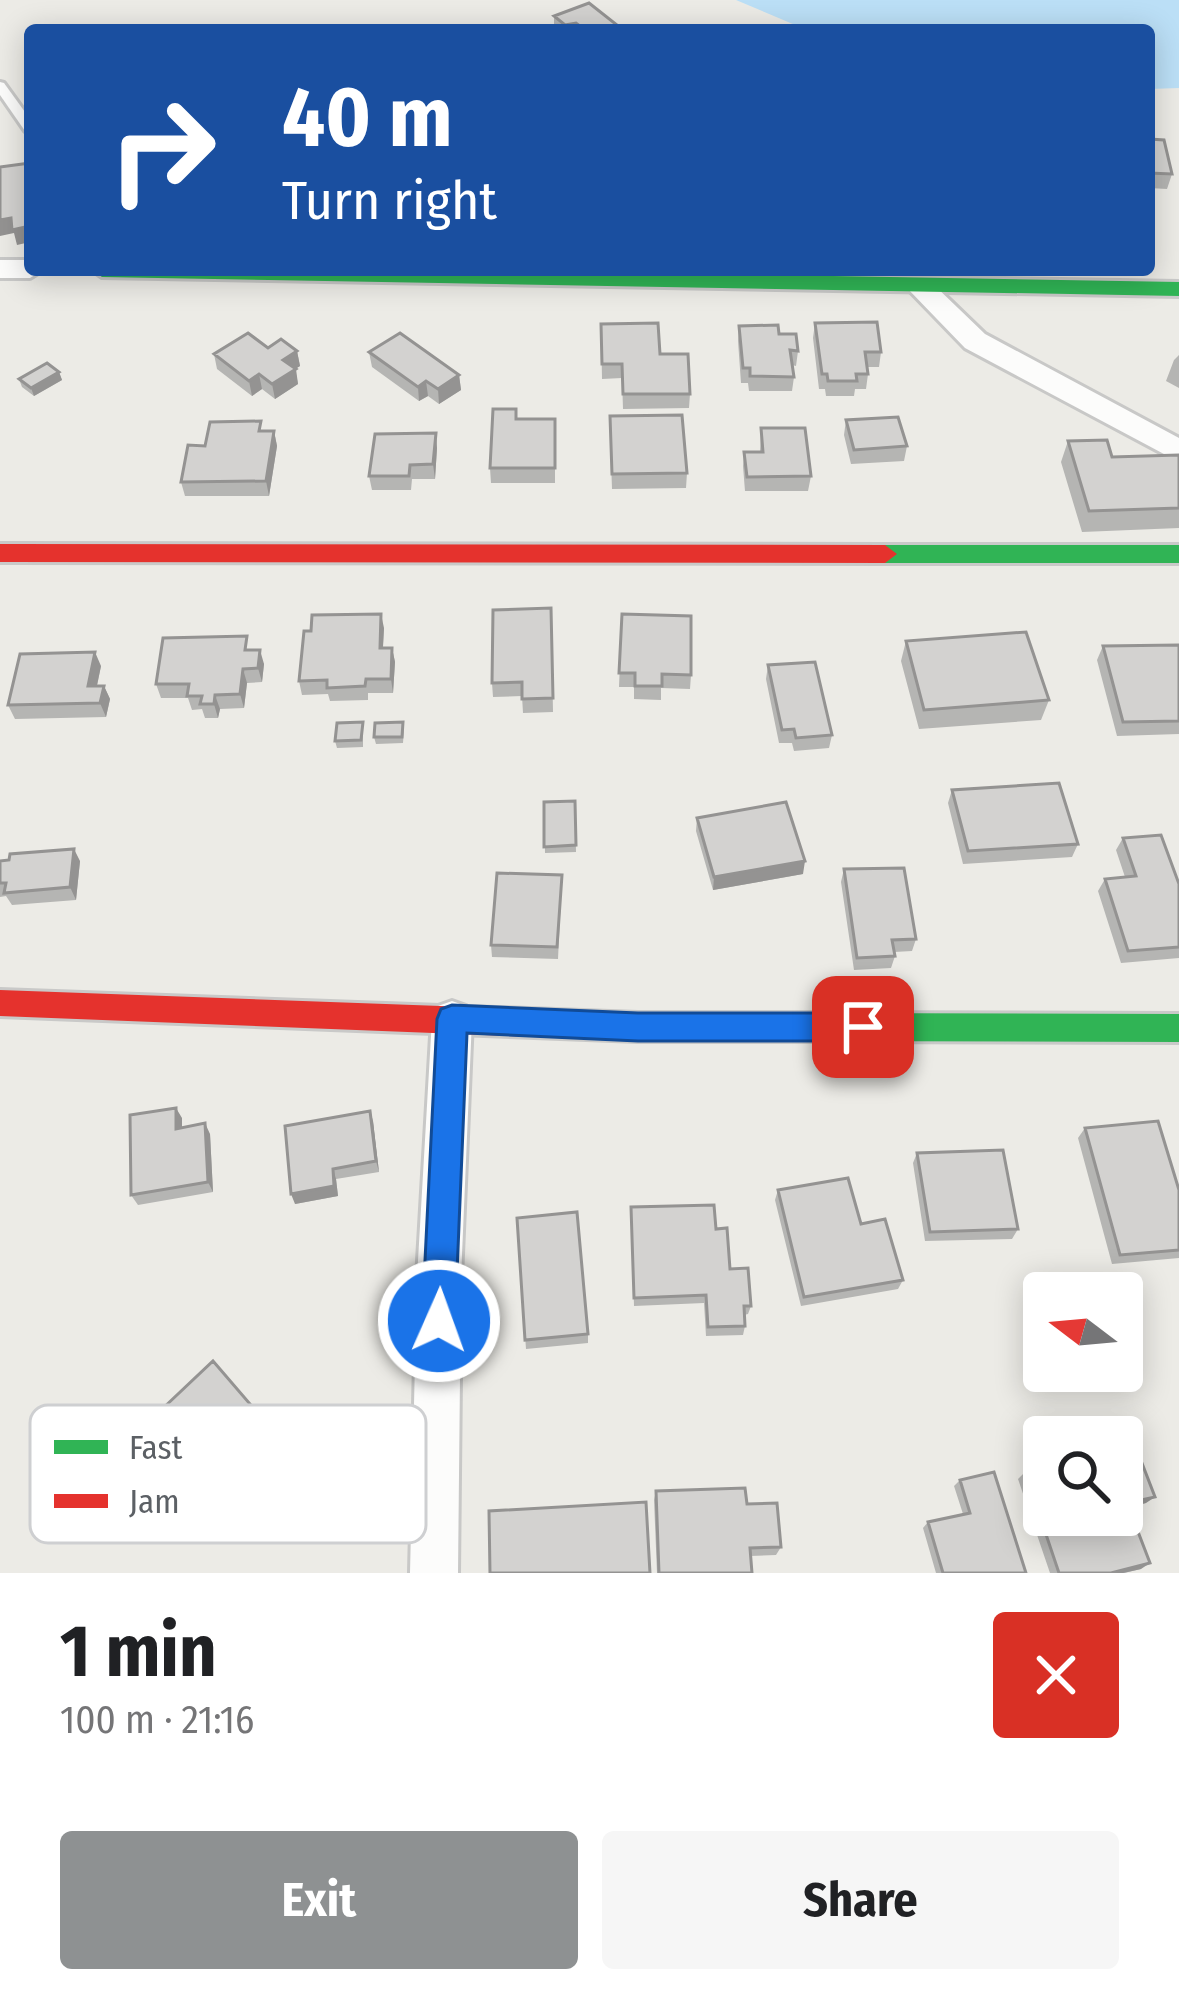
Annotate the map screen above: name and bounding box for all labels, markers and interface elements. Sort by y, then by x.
text: 40 m [282,67,453,168]
icon: right [84,72,240,228]
text: Turn right [282,169,497,233]
pin [812,976,914,1078]
icon: arrive [830,994,896,1060]
position arrow [376,1258,502,1384]
north arrow [1023,1272,1143,1392]
map controls [1023,1272,1143,1536]
legend [30,1405,426,1543]
button: search [1023,1416,1143,1536]
text: Fast [129,1428,183,1468]
text: Jam [129,1482,180,1522]
text: 1 min [60,1609,217,1695]
button: close [993,1612,1119,1738]
text: 100 m · 21:16 [60,1697,254,1743]
button: Exit [60,1831,578,1969]
button: Share [602,1831,1119,1969]

